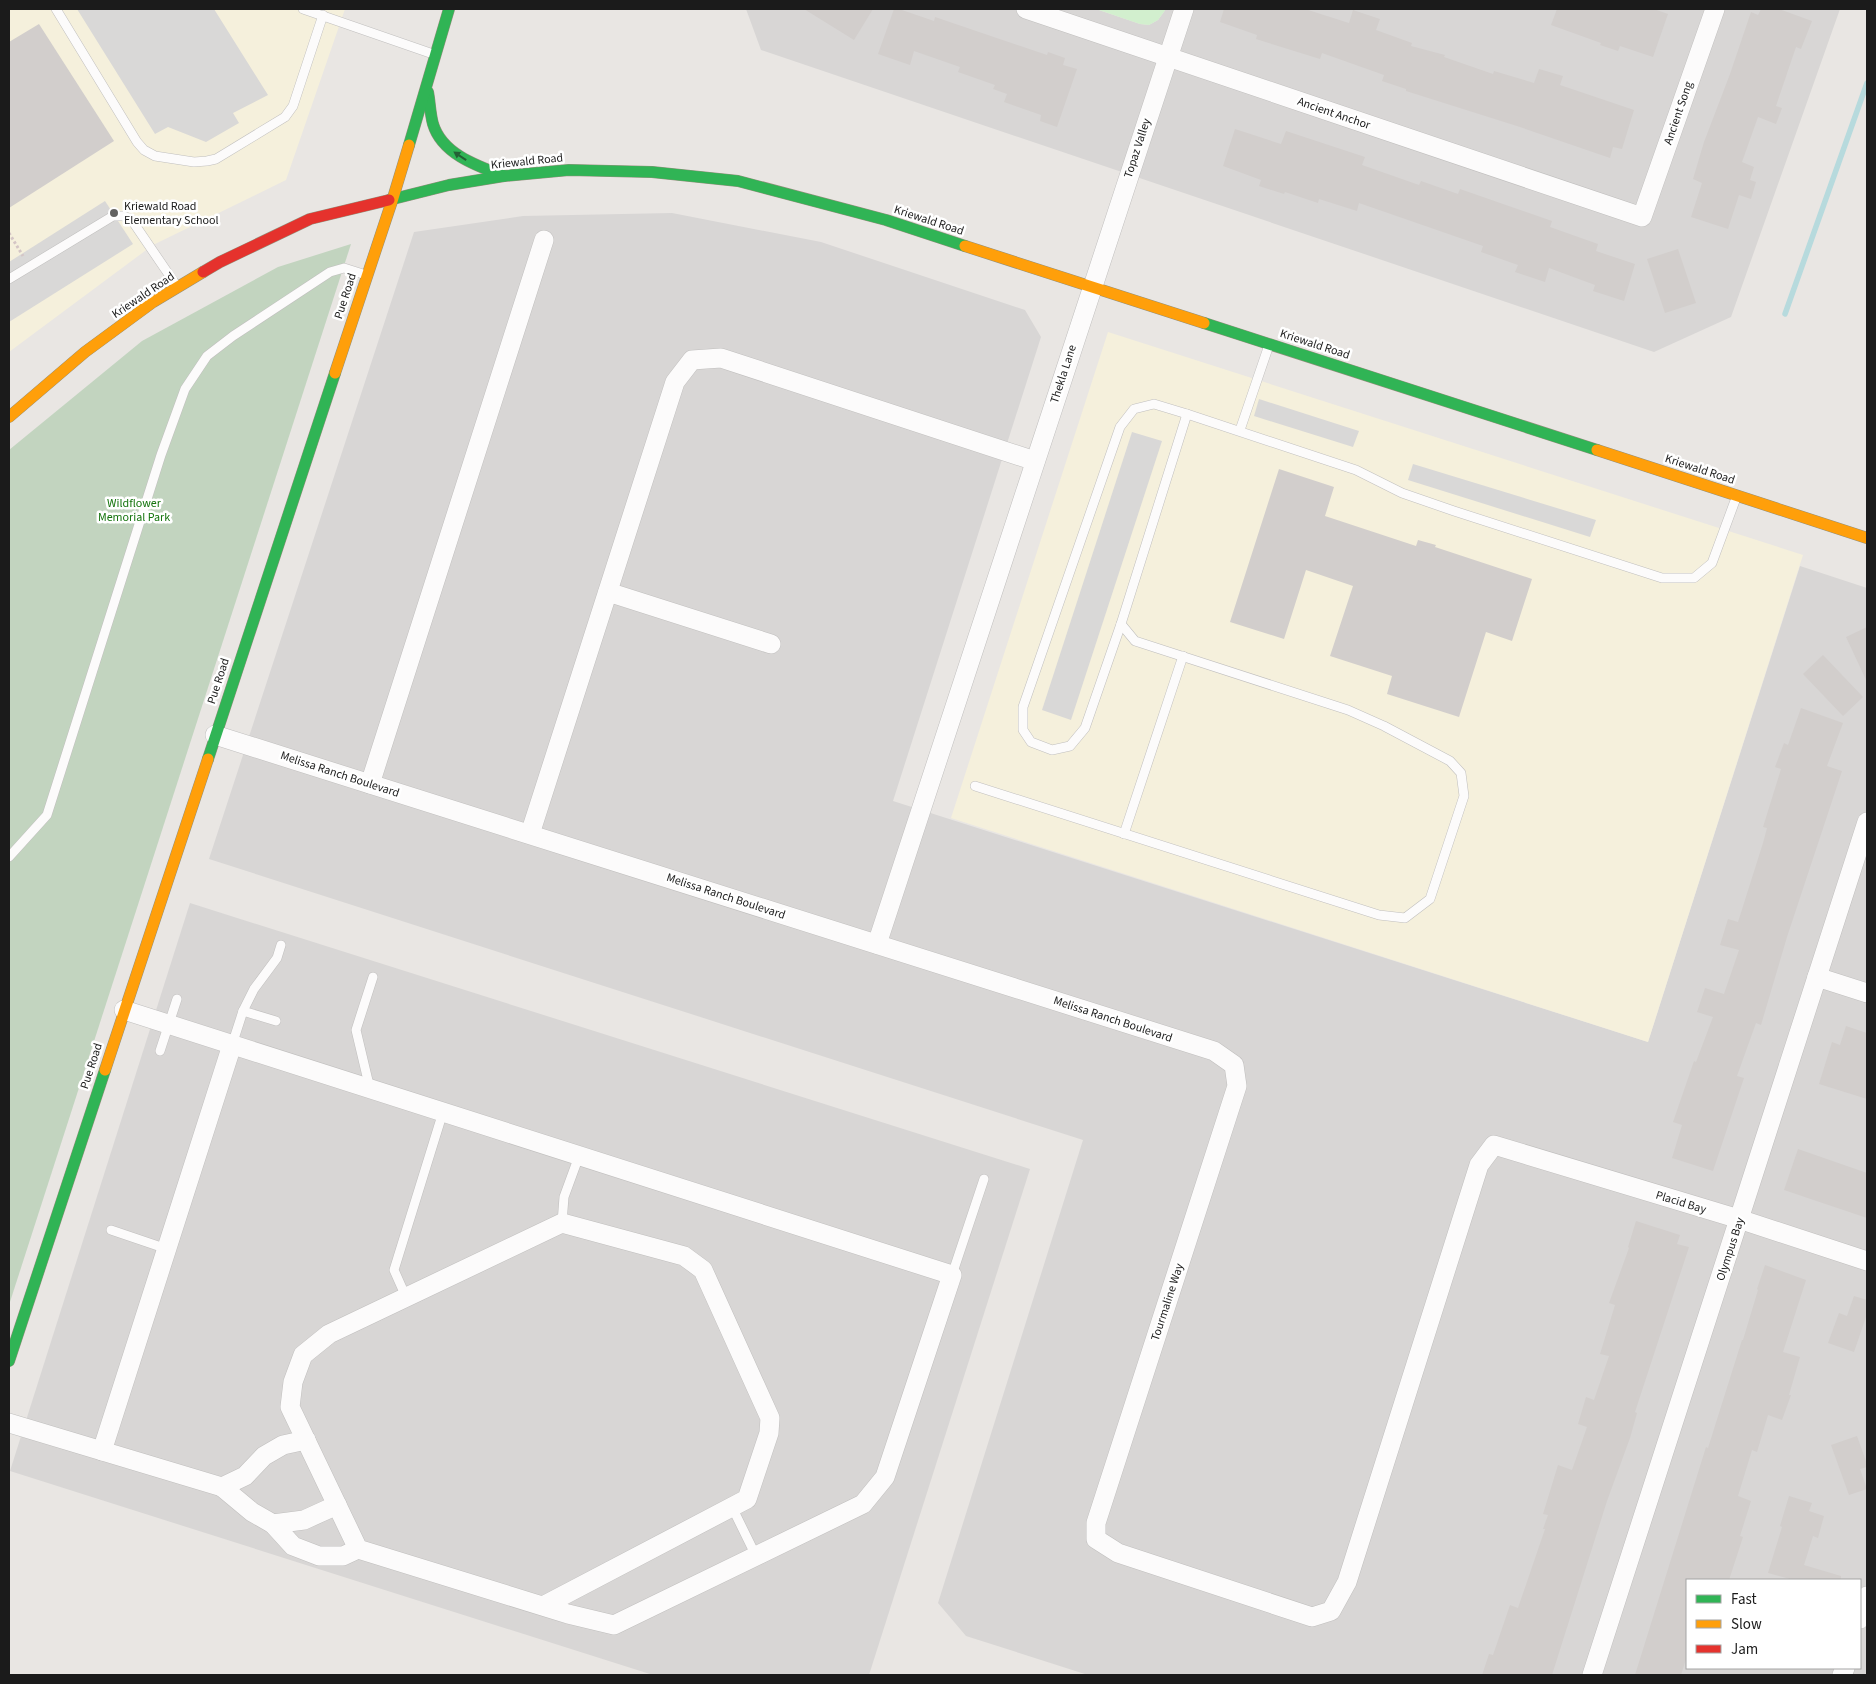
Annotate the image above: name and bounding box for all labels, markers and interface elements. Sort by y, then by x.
street label: Ancient Song [1660,79,1697,147]
street label: Ancient Anchor [1295,93,1373,134]
street label: Topaz Valley [1120,116,1155,180]
street label: Kriewald Road [490,149,564,174]
one-way arrow [454,151,467,160]
place label: Kriewald Road Elementary School [124,198,219,229]
street label: Kriewald Road [892,201,966,240]
marker: Kriewald Road Elementary School [108,207,120,219]
street label: Kriewald Road [108,268,178,323]
street label: Pue Road [330,271,361,321]
street label: Kriewald Road [1278,325,1352,364]
street label: Thekla Lane [1046,343,1081,406]
street label: Kriewald Road [1663,450,1737,489]
park label: Wildflower Memorial Park [98,495,170,526]
street label: Pue Road [203,656,234,706]
street label: Melissa Ranch Boulevard [278,747,402,802]
street label: Melissa Ranch Boulevard [664,869,788,924]
street label: Melissa Ranch Boulevard [1051,992,1175,1047]
street label: Pue Road [76,1041,107,1091]
street label: Placid Bay [1653,1187,1709,1218]
street label: Olympus Bay [1712,1215,1749,1283]
street label: Tourmaline Way [1147,1261,1188,1343]
legend [1686,1579,1861,1669]
text: Fast [1731,1589,1757,1610]
text: Slow [1731,1614,1762,1635]
text: Jam [1731,1639,1758,1660]

